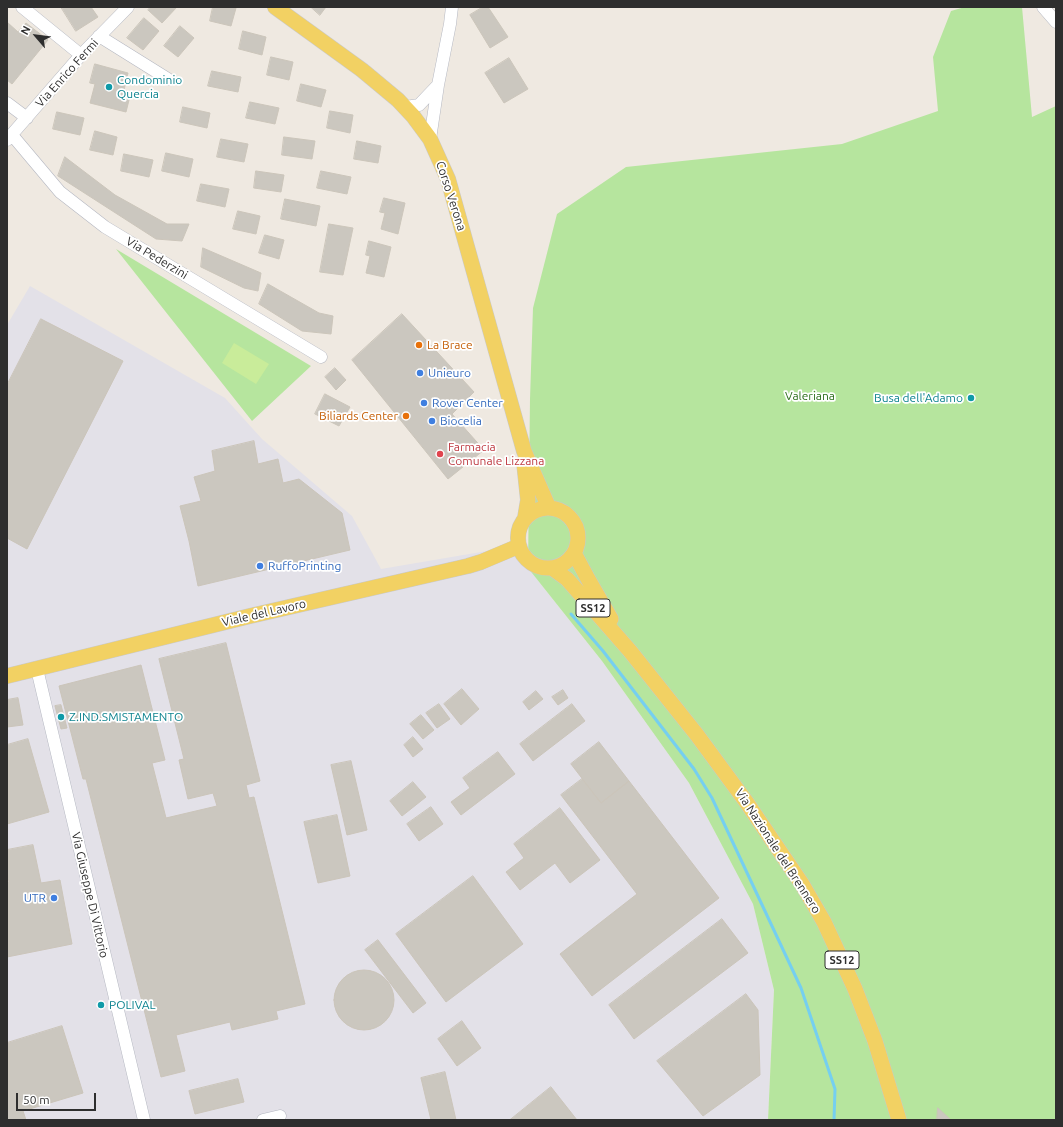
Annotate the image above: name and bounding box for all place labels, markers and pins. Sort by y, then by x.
place label: Condominio Quercia [117,73,182,101]
marker: Condominio Quercia [104,82,114,92]
place label: La Brace [427,338,473,352]
marker: La Brace [414,340,424,350]
place label: Unieuro [428,366,471,380]
marker: Unieuro [415,368,425,378]
place label: Busa dell'Adamo [874,391,963,405]
marker: Busa dell'Adamo [966,393,976,403]
place label: Rover Center [432,396,503,410]
marker: Rover Center [419,398,429,408]
place label: Biliards Center [319,409,398,423]
marker: Biliards Center [401,411,411,421]
place label: Biocelia [440,414,482,428]
marker: Biocelia [427,416,437,426]
place label: Farmacia Comunale Lizzana [448,440,544,468]
marker: Farmacia Comunale Lizzana [435,449,445,459]
place label: RuffoPrinting [268,559,341,573]
marker: RuffoPrinting [255,561,265,571]
place label: Z.IND.SMISTAMENTO [69,710,183,724]
marker: Z.IND.SMISTAMENTO [56,712,66,722]
place label: UTR [24,891,46,905]
marker: UTR [49,893,59,903]
place label: POLIVAL [109,998,156,1012]
marker: POLIVAL [96,1000,106,1010]

